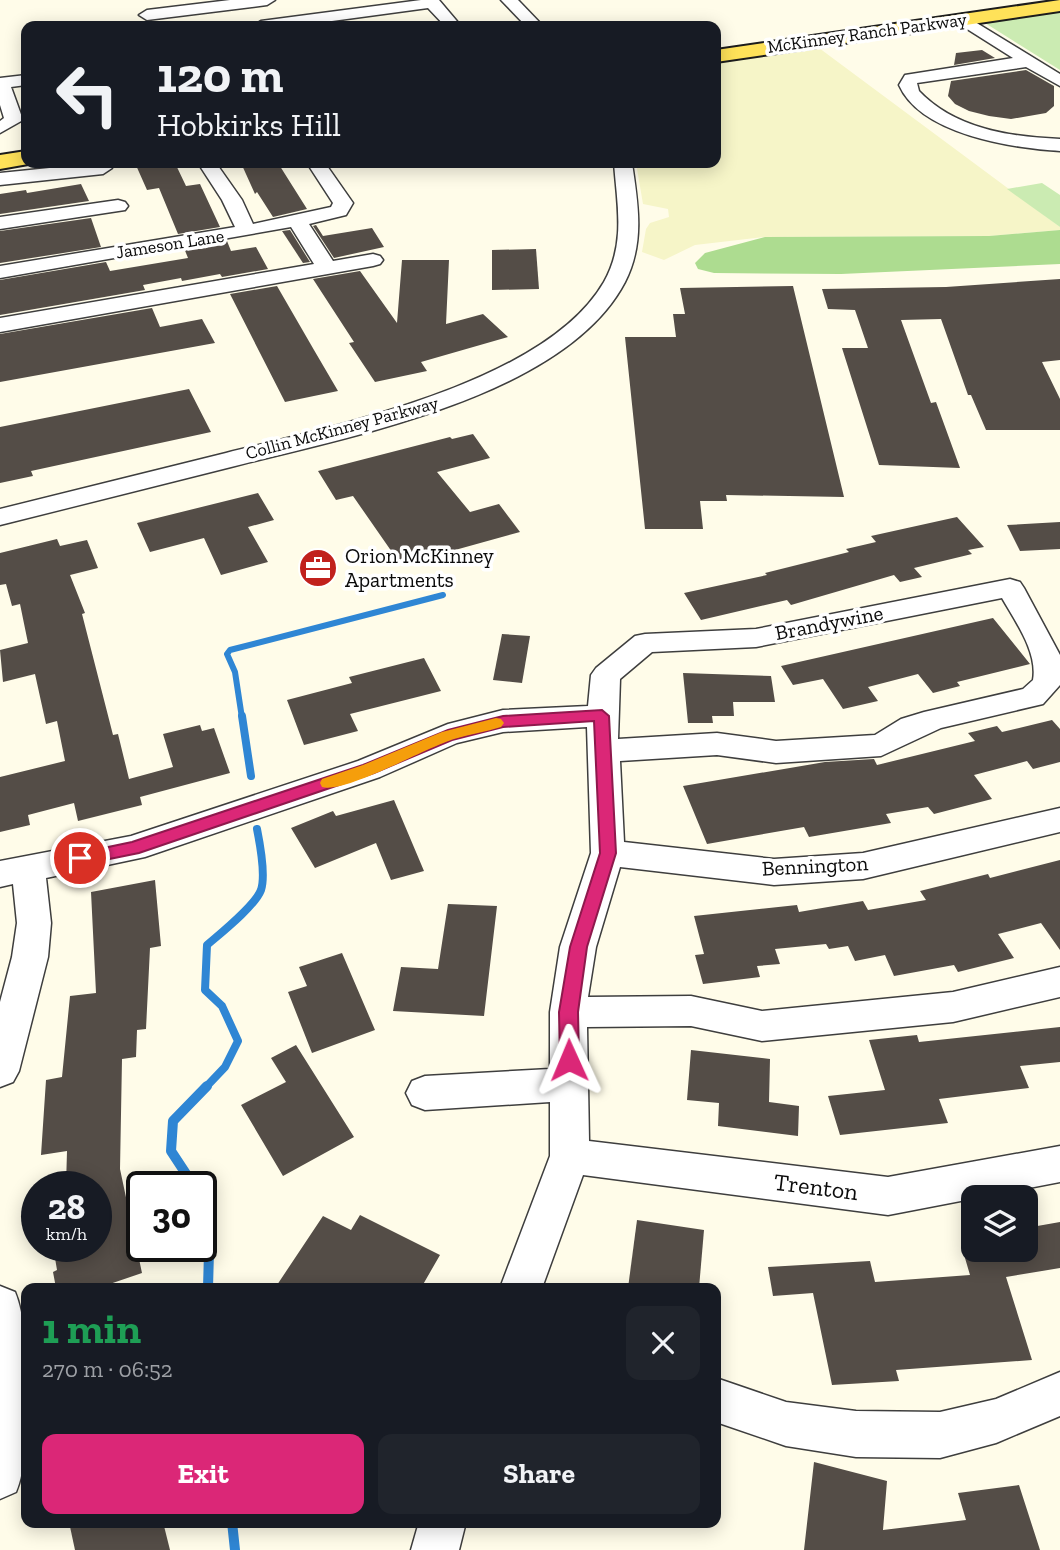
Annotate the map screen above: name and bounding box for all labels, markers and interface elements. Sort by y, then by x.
street label: McKinney Ranch Parkway [766,8,969,58]
text: 120 m [157,46,283,105]
icon: left [42,49,133,140]
text: Hobkirks Hill [157,106,341,144]
street label: Jameson Lane [114,225,226,263]
street label: Collin McKinney Parkway [243,391,442,464]
place label: Orion McKinney Apartments [345,543,494,592]
office icon: Orion McKinney Apartments [297,547,339,589]
street label: Brandywine [773,600,885,645]
pin [50,828,110,888]
icon: arrive [61,839,99,877]
street label: Bennington [761,850,869,881]
position arrow [532,1023,606,1097]
street label: Trenton [772,1167,860,1206]
speed limit sign: 30 [126,1171,217,1262]
map controls [961,1185,1038,1262]
button: layers [961,1185,1038,1262]
text: 28 [48,1186,85,1228]
text: km/h [46,1223,87,1245]
text: 1 min [42,1303,141,1354]
button: close [626,1306,700,1380]
text: 270 m · 06:52 [42,1355,173,1383]
button: Exit [42,1434,364,1514]
button: Share [378,1434,700,1514]

